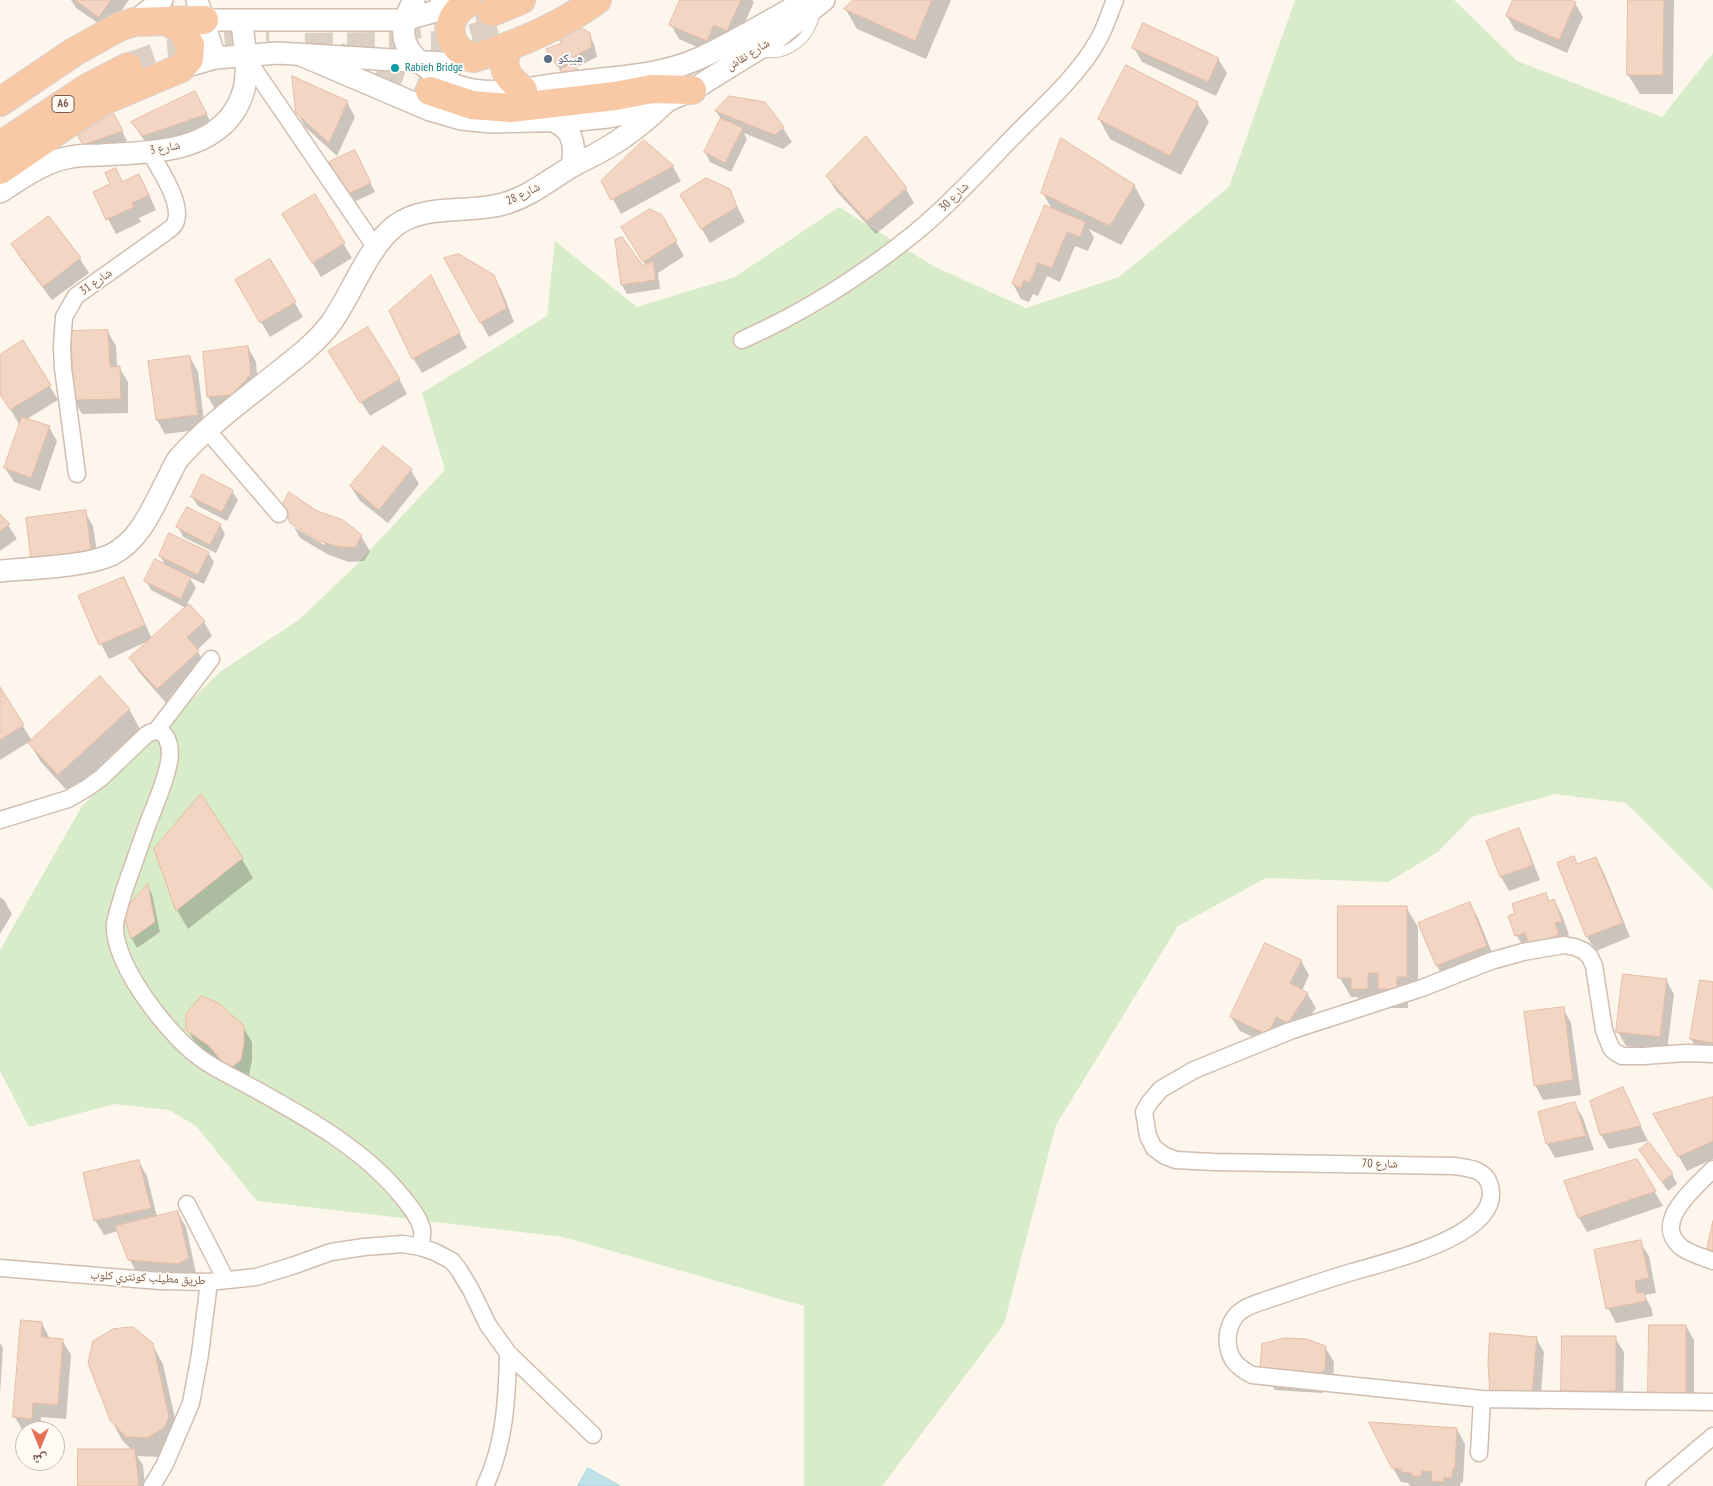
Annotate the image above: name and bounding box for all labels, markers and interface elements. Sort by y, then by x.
street label: شارع نقاش [724,36,772,74]
place label: هيبكو [558,52,583,66]
marker: هيبكو [542,53,554,65]
place label: Rabieh Bridge [405,61,463,75]
marker: Rabieh Bridge [389,62,401,74]
road number: A6 [52,96,74,112]
street label: شارع 3 [149,138,181,158]
street label: شارع 30 [936,179,972,215]
street label: شارع 28 [504,180,542,208]
street label: شارع 31 [77,266,115,298]
street label: شارع 70 [1362,1156,1398,1172]
street label: طريق مطيلب كونتري كلوب [90,1268,206,1288]
north arrow [15,1421,65,1471]
text: ش [33,1451,47,1469]

